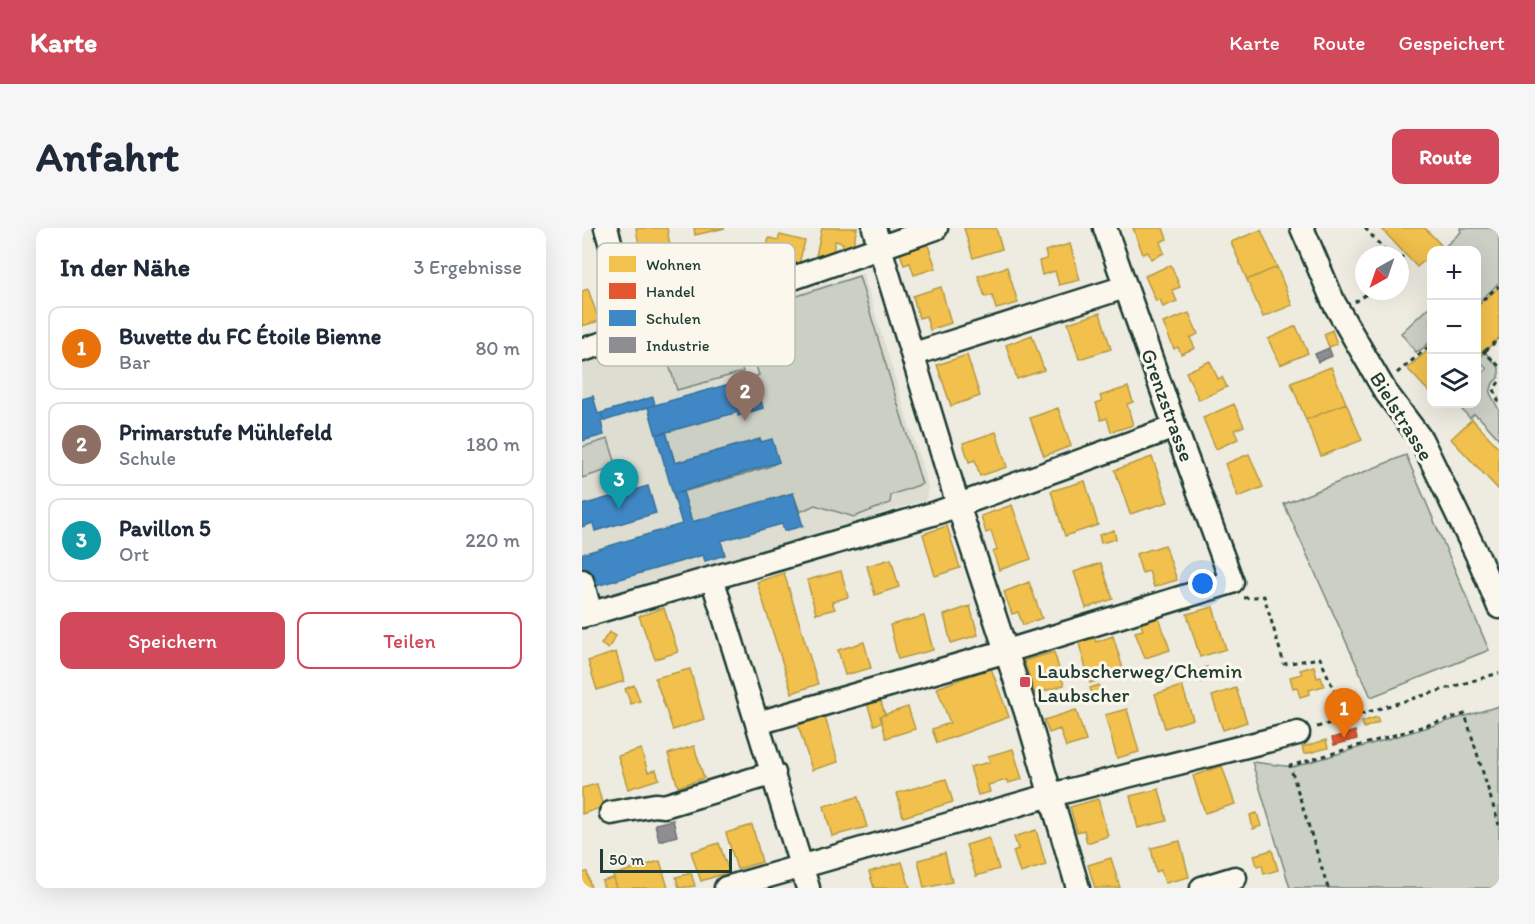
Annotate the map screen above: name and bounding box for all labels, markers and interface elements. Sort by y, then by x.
text: Karte [30,25,97,59]
text: Karte [1229,30,1280,55]
text: Route [1313,30,1366,55]
text: Gespeichert [1399,30,1505,55]
button: Route [1392,129,1499,184]
text: Anfahrt [36,131,179,182]
legend [597,243,795,366]
north arrow [1355,246,1409,300]
map controls [1427,246,1481,408]
button: + [1427,246,1481,300]
text: In der Nähe [60,251,190,283]
text: 3 Ergebnisse [414,255,522,279]
text: Wohnen [646,255,701,274]
text: Handel [646,282,696,301]
button: − [1427,300,1481,354]
text: Schulen [646,309,701,328]
text: Buvette du FC Étoile Bienne [119,323,381,350]
text: 1 [77,336,86,360]
text: 80 m [475,336,520,360]
text: Industrie [646,336,710,355]
street label: Grenzstrasse [1136,345,1200,465]
text: Bar [119,350,150,374]
button: layers [1427,354,1481,408]
street label: Bielstrasse [1365,367,1439,465]
pin: 2 [726,372,764,421]
text: Primarstufe Mühlefeld [119,419,332,446]
text: 2 [76,432,87,456]
text: 180 m [466,432,520,456]
text: Schule [119,446,176,470]
pin: 3 [600,460,639,509]
text: Pavillon 5 [119,515,211,542]
text: 3 [76,528,87,552]
text: 220 m [465,528,520,552]
text: Ort [119,542,149,566]
your location [1188,569,1217,598]
button: Speichern [60,612,285,669]
button: Teilen [297,612,522,669]
place label: Laubscherweg/Chemin Laubscher [1037,658,1242,707]
marker: Laubscherweg/Chemin Laubscher [1018,675,1032,689]
pin: 1 [1324,688,1364,738]
scale bar [600,846,732,874]
text: 50 m [609,850,644,869]

